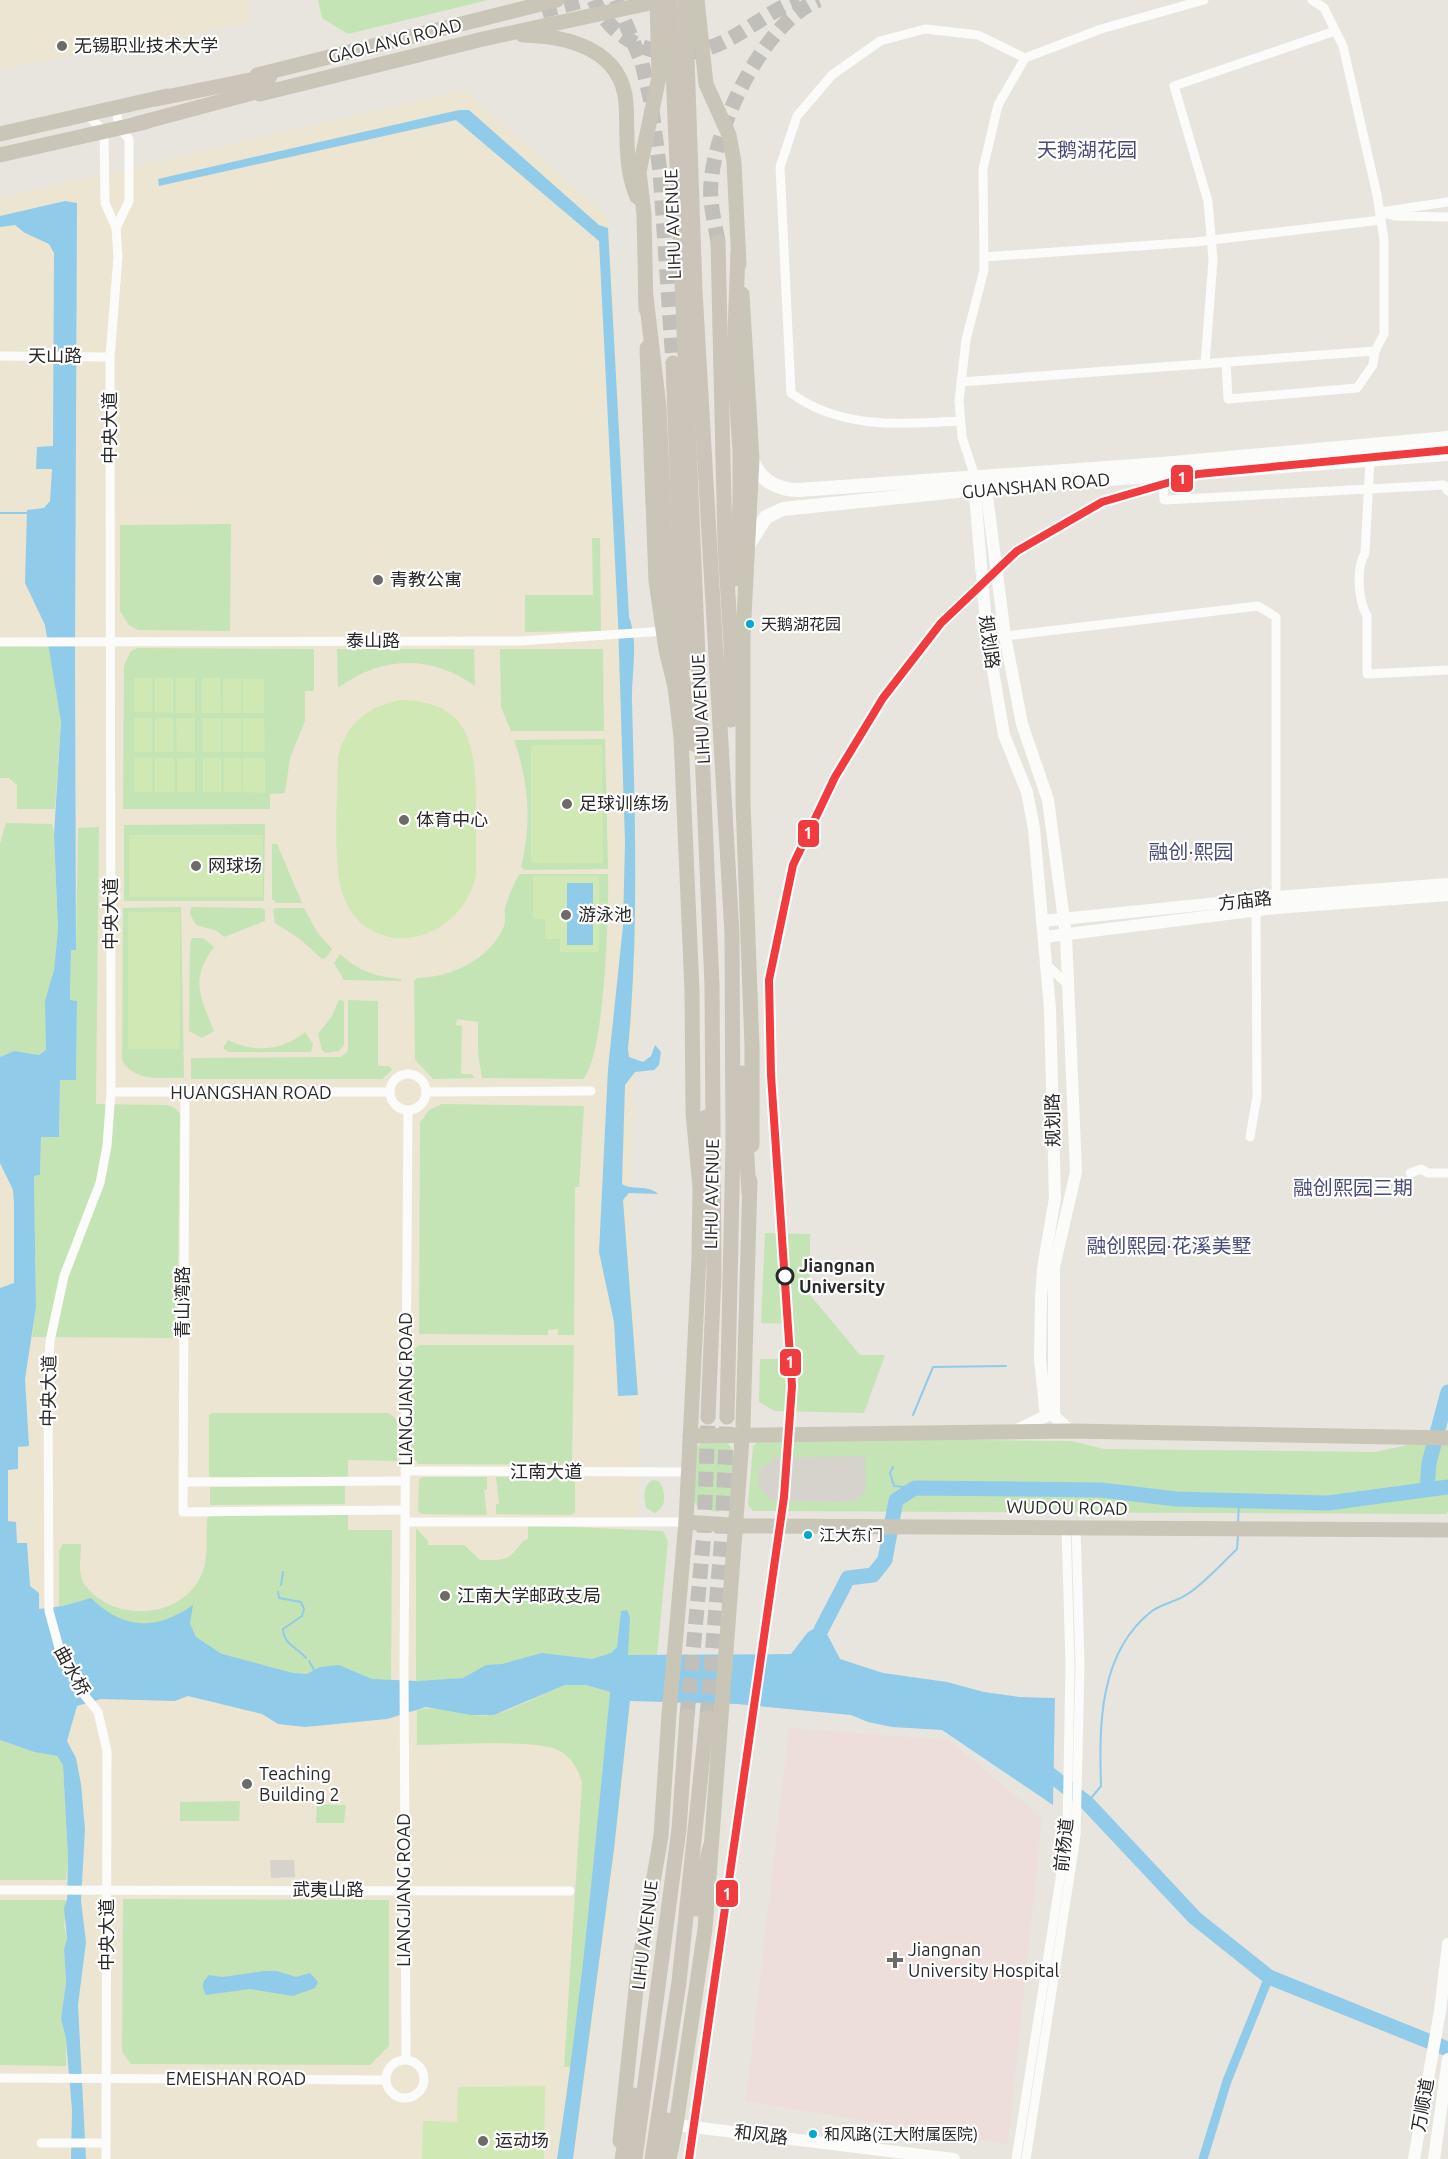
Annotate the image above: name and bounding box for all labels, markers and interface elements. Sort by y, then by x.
street label: GAOLANG ROAD [326,14,464,66]
place label: 无锡职业技术大学 [74,35,218,55]
marker: 无锡职业技术大学 [55,39,69,53]
district label: 天鹅湖花园 [1037,138,1137,161]
street label: LIHU AVENUE [660,169,684,279]
street label: 天山路 [28,345,82,365]
street label: 中央大道 [99,392,119,464]
line badge: 1 [1170,464,1194,493]
street label: GUANSHAN ROAD [961,469,1111,501]
text: 1 [1177,469,1187,487]
place label: 青教公寓 [390,569,462,589]
marker: 青教公寓 [371,573,385,587]
street label: 规划路 [976,614,1004,670]
place label: 天鹅湖花园 [761,615,841,633]
marker: 天鹅湖花园 [744,618,756,630]
street label: 泰山路 [346,630,400,650]
street label: LIHU AVENUE [687,653,713,765]
place label: 足球训练场 [579,793,669,813]
marker: 足球训练场 [560,797,574,811]
place label: 体育中心 [416,809,488,829]
marker: 体育中心 [397,813,411,827]
line badge: 1 [797,819,820,848]
text: 1 [803,824,813,842]
district label: 融创·熙园 [1149,840,1233,863]
place label: 网球场 [208,855,262,875]
marker: 网球场 [189,859,203,873]
street label: 中央大道 [100,878,120,950]
street label: 方庙路 [1217,887,1273,913]
place label: 游泳池 [578,904,632,924]
marker: 游泳池 [559,908,573,922]
street label: HUANGSHAN ROAD [170,1082,332,1102]
street label: 规划路 [1042,1093,1062,1147]
street label: LIHU AVENUE [700,1139,722,1249]
district label: 融创熙园三期 [1293,1176,1413,1199]
district label: 融创熙园·花溪美墅 [1087,1234,1251,1257]
place label: Jiangnan University [799,1255,886,1296]
street label: 青山湾路 [172,1266,192,1338]
marker: Jiangnan University [776,1267,794,1285]
street label: LIANGJIANG ROAD [395,1312,415,1466]
line badge: 1 [779,1348,802,1377]
text: 1 [785,1353,795,1371]
street label: 中央大道 [37,1355,59,1427]
street label: 江南大道 [510,1461,582,1481]
street label: WUDOU ROAD [1006,1496,1128,1518]
place label: 江大东门 [819,1526,883,1544]
marker: 江大东门 [802,1529,814,1541]
place label: 江南大学邮政支局 [457,1585,601,1605]
marker: 江南大学邮政支局 [438,1589,452,1603]
street label: 曲水桥 [51,1642,95,1699]
place label: Teaching Building 2 [259,1763,340,1804]
marker: Teaching Building 2 [240,1777,254,1791]
street label: LIANGJIANG ROAD [393,1813,413,1967]
street label: 前杨道 [1050,1817,1076,1873]
street label: 武夷山路 [292,1879,364,1899]
street label: LIHU AVENUE [627,1879,661,1991]
line badge: 1 [715,1879,739,1908]
text: 1 [722,1885,732,1903]
street label: 中央大道 [96,1899,116,1971]
place label: Jiangnan University Hospital [908,1939,1060,1980]
marker: Jiangnan University Hospital [886,1951,904,1969]
street label: EMEISHAN ROAD [166,2068,306,2088]
street label: 万顺道 [1407,2077,1437,2133]
street label: 和风路 [733,2121,789,2147]
place label: 和风路(江大附属医院) [824,2125,978,2144]
marker: 和风路(江大附属医院) [807,2128,819,2140]
place label: 运动场 [495,2130,549,2150]
marker: 运动场 [476,2134,490,2148]

